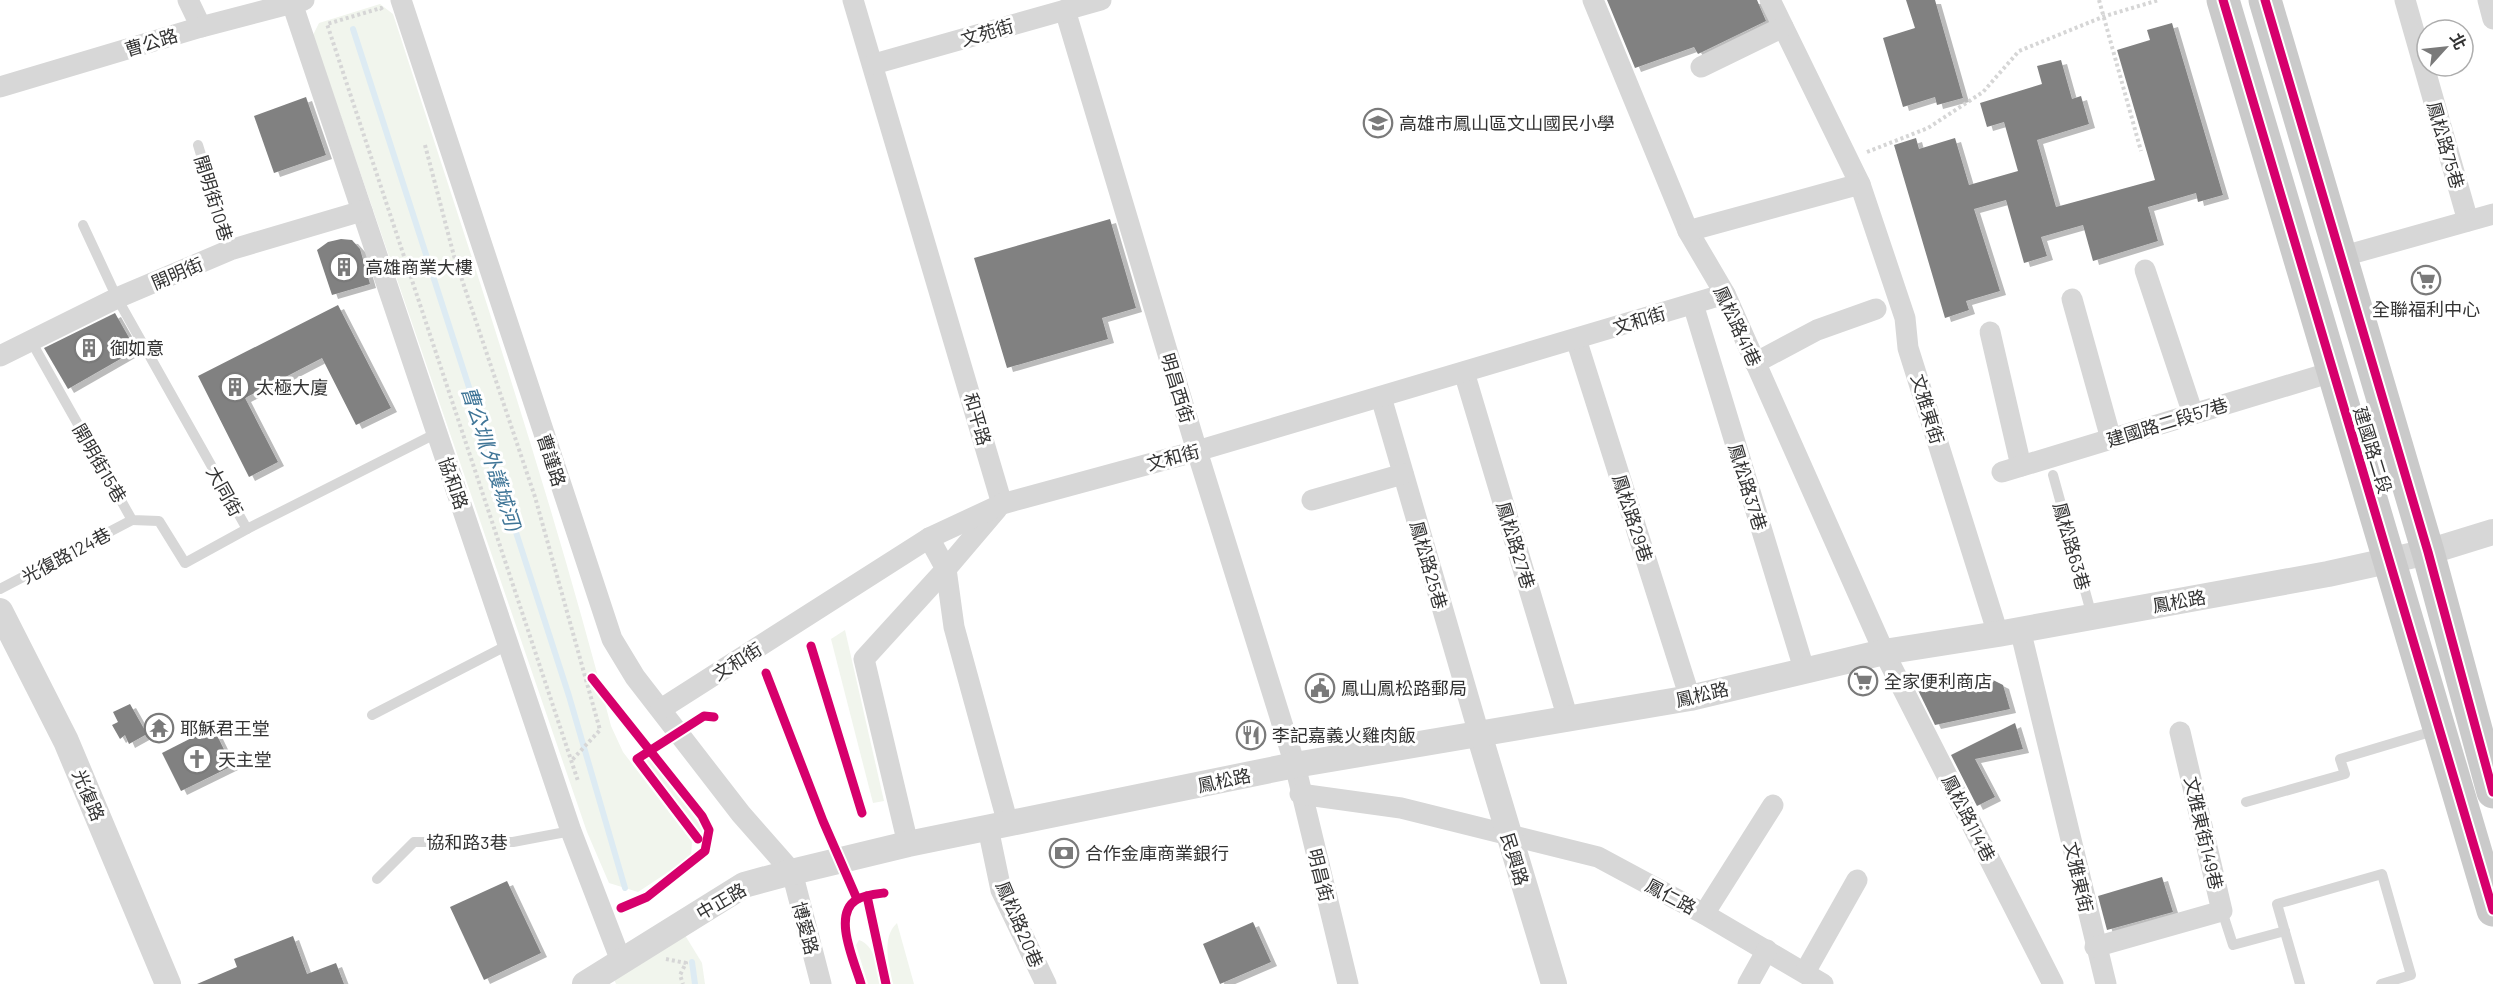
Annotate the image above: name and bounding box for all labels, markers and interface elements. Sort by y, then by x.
street label: 文苑街 [958,14,1016,50]
north arrow [2415,18,2475,78]
street label: 曹公路 [122,24,180,60]
text: 北 [2447,30,2471,52]
street label: 鳳松路75巷 [2423,99,2469,191]
school or university icon: 高雄市鳳山區文山國民小學 [1362,107,1394,139]
place label: 高雄市鳳山區文山國民小學 [1399,112,1615,134]
street label: 開明街10巷 [191,152,237,244]
building icon: 高雄商業大樓 [328,251,360,283]
street label: 開明街 [148,252,206,294]
place label: 高雄商業大樓 [365,256,473,278]
supermarket icon: 全聯福利中心 [2410,264,2442,296]
street label: 鳳松路41巷 [1710,282,1766,370]
place label: 全聯福利中心 [2372,298,2480,320]
street label: 文和街 [1610,302,1668,338]
building icon: 御如意 [73,332,105,364]
place label: 御如意 [110,337,164,359]
street label: 明昌西街 [1157,350,1199,426]
building icon: 太極大廈 [219,371,251,403]
street label: 文雅東街 [1907,371,1949,447]
place label: 太極大廈 [256,376,328,398]
water label: 曹公圳(外護城河) [457,383,527,534]
street label: 和平路 [960,390,996,448]
street label: 建國路二段57巷 [2104,393,2230,451]
street label: 建國路二段 [2349,404,2397,496]
street label: 開明街15巷 [69,420,131,506]
street label: 曹謹路 [533,431,571,489]
street label: 文和街 [1144,439,1202,475]
street label: 鳳松路37巷 [1724,441,1772,533]
street label: 協和路 [435,454,473,512]
street label: 大同街 [202,462,248,520]
street label: 鳳松路29巷 [1608,471,1658,565]
street label: 鳳松路27巷 [1492,499,1540,591]
street label: 鳳松路63巷 [2049,499,2095,593]
street label: 鳳松路25巷 [1406,518,1452,612]
street label: 光復路124巷 [18,522,114,588]
street label: 鳳松路 [2151,585,2207,617]
street label: 文和街 [708,637,766,685]
supermarket icon: 全家便利商店 [1847,665,1879,697]
place label: 全家便利商店 [1884,670,1992,692]
public building icon: 鳳山鳳松路郵局 [1304,672,1336,704]
place label: 鳳山鳳松路郵局 [1341,677,1467,699]
street label: 鳳松路 [1673,677,1731,711]
temple icon: 耶穌君王堂 [143,712,175,744]
place label: 耶穌君王堂 [180,717,270,739]
restaurant icon: 李記嘉義火雞肉飯 [1235,719,1267,751]
place label: 李記嘉義火雞肉飯 [1272,724,1416,746]
church icon: 天主堂 [181,743,213,775]
place label: 天主堂 [218,748,272,770]
street label: 鳳松路 [1195,764,1253,796]
street label: 光復路 [68,766,110,824]
street label: 鳳松路114巷 [1938,771,2000,865]
street label: 文雅東街149巷 [2180,774,2228,892]
street label: 民興路 [1497,830,1533,888]
street label: 協和路3巷 [426,831,508,853]
bank icon: 合作金庫商業銀行 [1048,837,1080,869]
street label: 文雅東街 [2060,839,2098,915]
place label: 合作金庫商業銀行 [1085,842,1229,864]
street label: 明昌街 [1304,846,1338,904]
street label: 鳳仁路 [1642,874,1700,918]
street label: 鳳松路20巷 [992,877,1048,971]
street label: 中正路 [692,878,750,924]
street label: 博愛路 [788,899,824,957]

